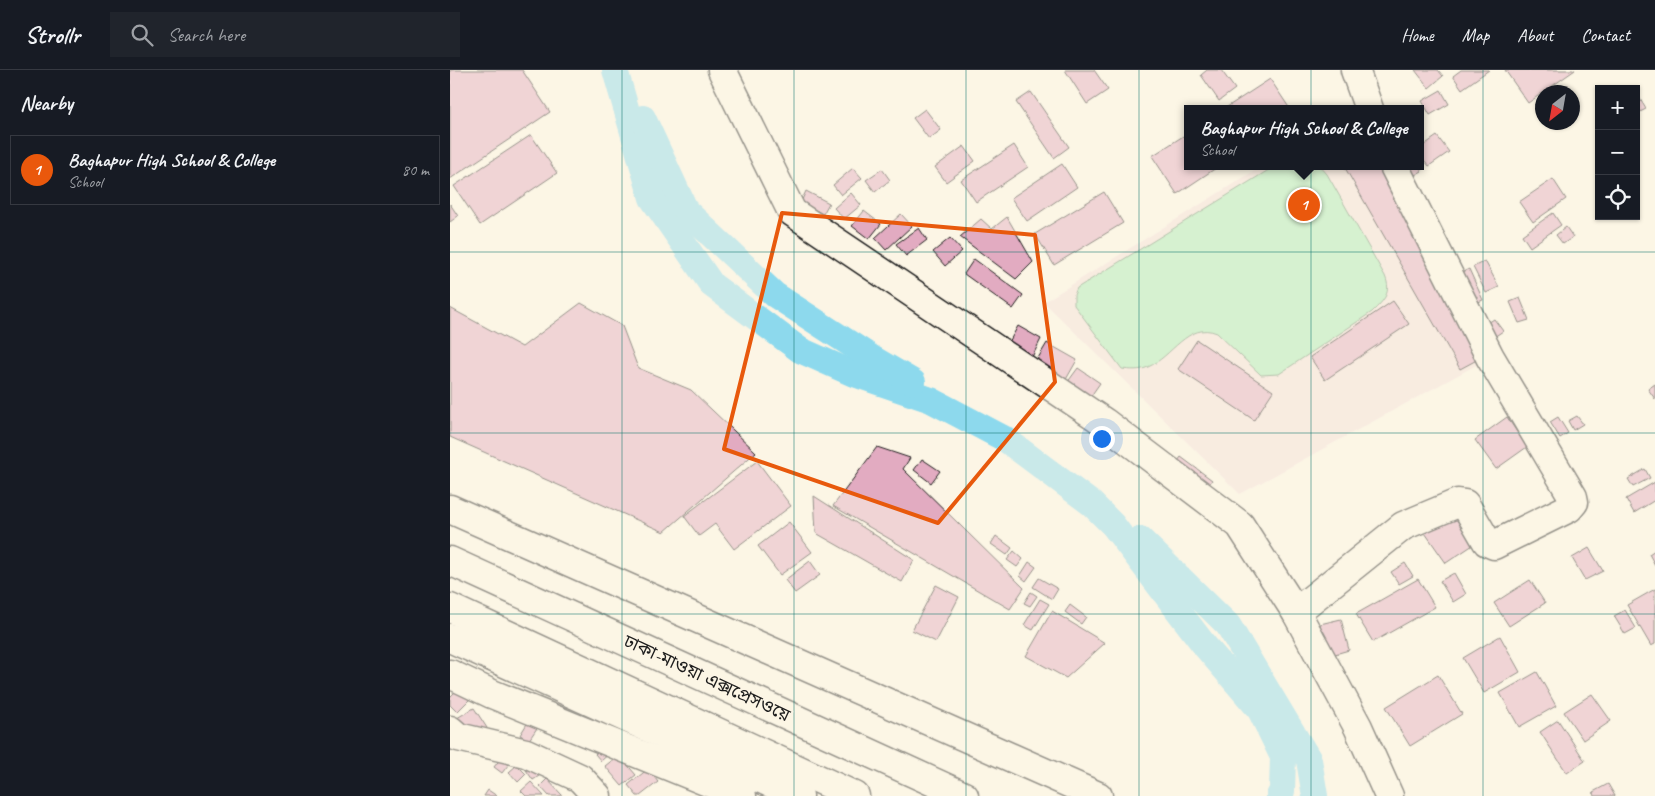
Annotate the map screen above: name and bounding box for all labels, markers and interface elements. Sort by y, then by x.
search box [110,12,460,57]
text: Strollr [25,20,80,50]
icon: search [128,21,156,49]
text: Search here [168,23,245,47]
text: Home [1401,24,1434,46]
text: Map [1462,24,1489,46]
text: About [1517,24,1553,46]
text: Contact [1581,24,1630,46]
north arrow [1535,85,1580,130]
map controls [1595,85,1640,220]
button: + [1595,85,1640,130]
text: Nearby [20,90,73,116]
popup [1184,105,1424,170]
text: Baghapur High School & College [1200,116,1408,140]
button: − [1595,130,1640,175]
text: School [1200,140,1235,160]
text: Baghapur High School & College [68,148,275,172]
text: 1 [33,160,41,180]
text: 80 m [402,160,429,180]
text: School [68,172,102,192]
button: locate [1595,175,1640,220]
pin: 1 [1288,186,1320,224]
your location [1089,426,1115,452]
street label: ঢাকা-মাওয়া এক্সপ্রেসওয়ে [619,629,794,727]

